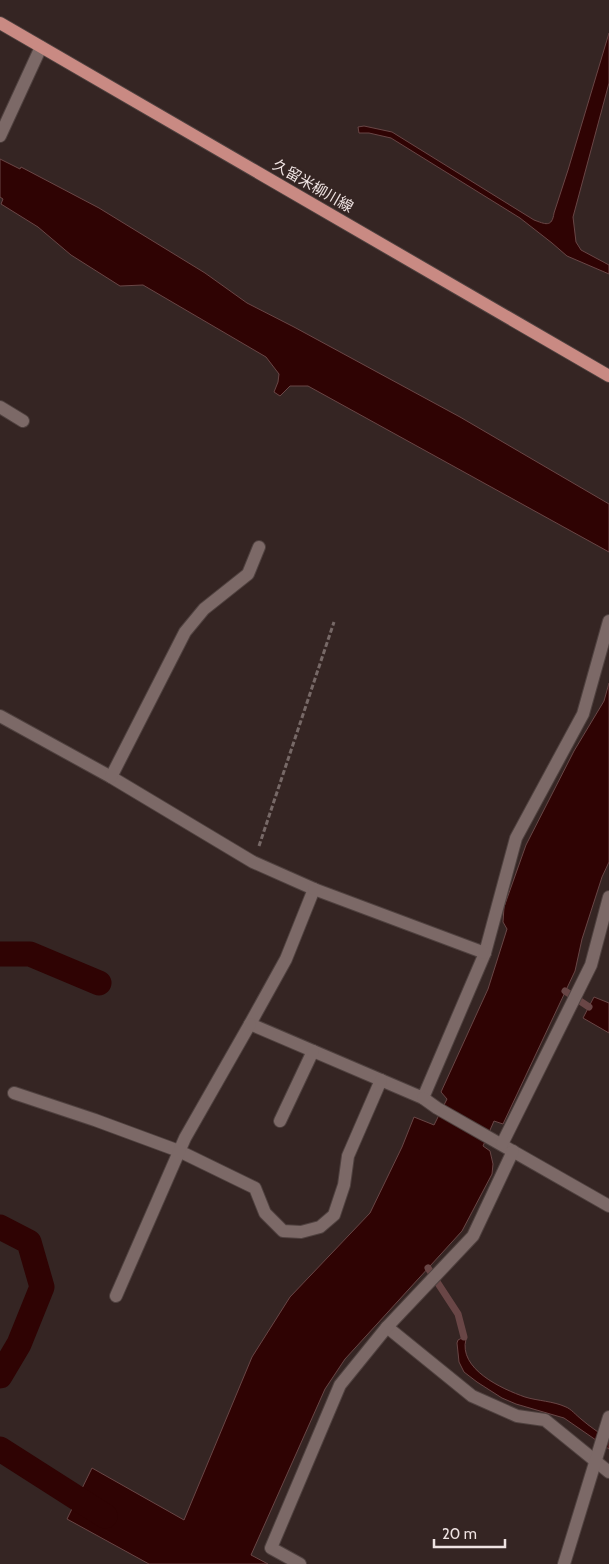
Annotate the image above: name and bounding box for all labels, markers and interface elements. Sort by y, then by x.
street label: 久留米柳川線 [270,156,356,216]
scale bar [434,1516,505,1548]
text: 20 m [442,1525,477,1543]

